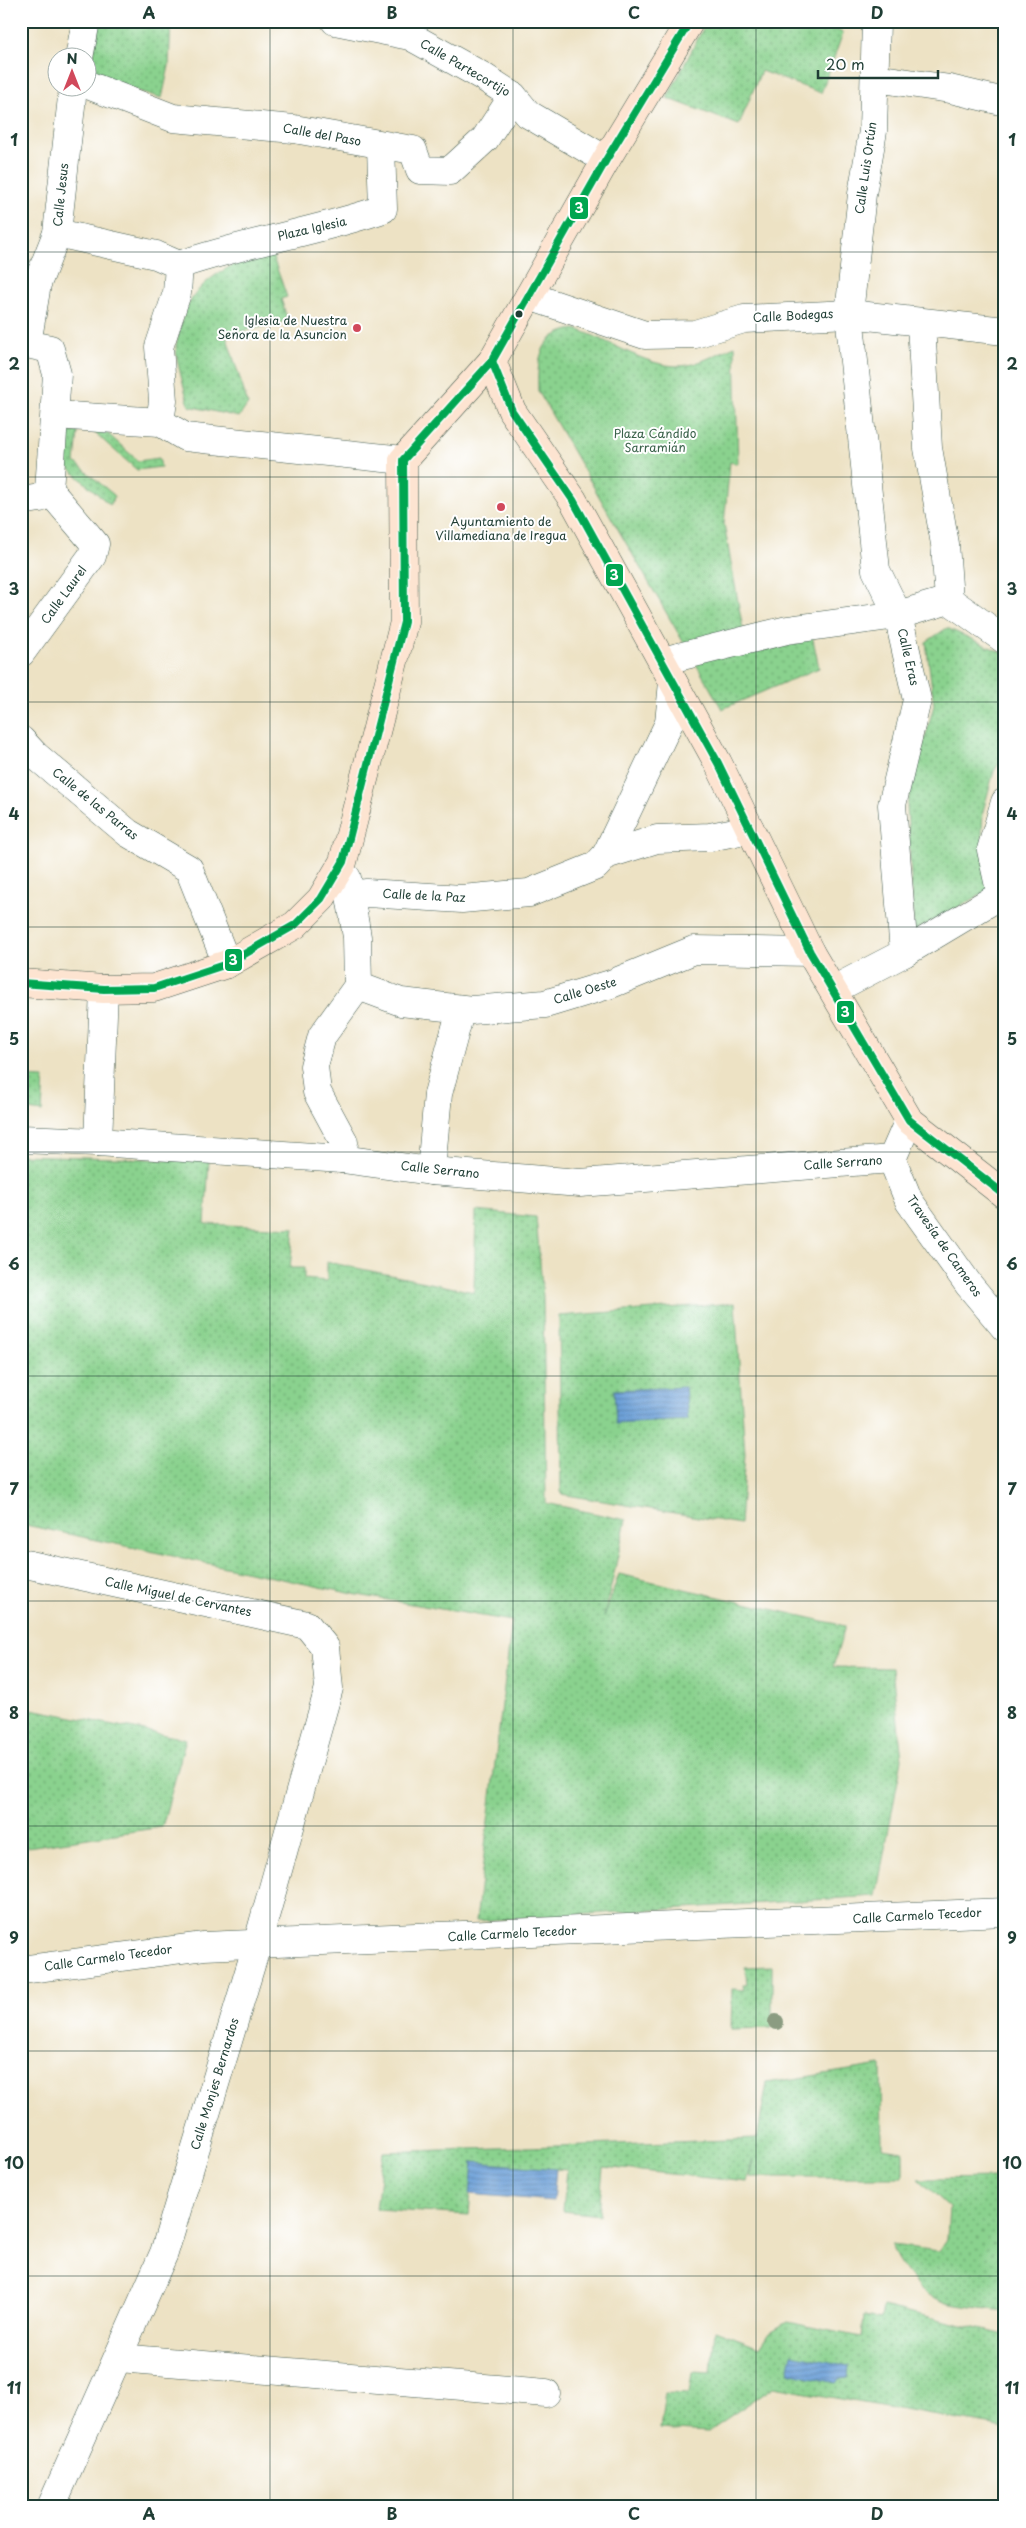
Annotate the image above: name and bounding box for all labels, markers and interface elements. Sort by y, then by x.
text: A [143,0,156,24]
text: B [387,0,398,24]
text: C [628,0,640,24]
text: D [871,0,883,24]
street label: Calle Partecortijo [417,34,514,100]
north arrow [48,48,98,98]
text: N [66,48,78,69]
scale bar [818,48,938,80]
text: 20 m [826,52,865,75]
street label: Calle del Paso [282,118,363,150]
street label: Calle Luis Ortún [850,121,880,215]
text: 1 [10,127,18,151]
text: 1 [1008,127,1016,151]
street label: Calle Jesus [48,162,72,227]
line badge: 3 [569,196,589,220]
text: 3 [574,197,584,218]
street label: Plaza Iglesia [276,211,349,245]
street label: Calle Bodegas [752,304,834,326]
unlabelled marker [514,309,524,319]
place label: Iglesia de Nuestra Señora de la Asuncion [217,311,348,343]
marker: Iglesia de Nuestra Señora de la Asuncion [351,322,363,334]
text: 2 [8,351,20,375]
text: 2 [1006,351,1018,375]
park label: Plaza Cándido Sarramián [614,424,697,456]
marker: Ayuntamiento de Villamediana de Iregua [495,501,507,513]
place label: Ayuntamiento de Villamediana de Iregua [435,512,567,544]
street label: Calle Laurel [36,562,90,627]
line badge: 3 [605,563,624,587]
text: 3 [609,564,619,585]
text: 3 [9,576,19,600]
text: 3 [1007,576,1017,600]
street label: Calle Eras [894,626,924,688]
street label: Calle de las Parras [49,763,143,844]
text: 4 [9,801,20,825]
text: 4 [1007,801,1018,825]
street label: Calle de la Paz [382,884,466,906]
line badge: 3 [224,948,243,972]
text: 3 [228,949,238,970]
street label: Calle Oeste [551,972,618,1008]
line badge: 3 [836,1000,855,1024]
text: 3 [840,1001,850,1022]
text: 5 [9,1026,19,1050]
text: 5 [1007,1026,1017,1050]
street label: Calle Serrano [803,1150,883,1174]
street label: Calle Serrano [400,1156,481,1182]
street label: Travesía de Cameros [903,1191,987,1300]
text: 6 [8,1251,20,1275]
text: 6 [1006,1251,1018,1275]
text: 7 [9,1476,19,1500]
text: 7 [1007,1476,1017,1500]
street label: Calle Miguel de Cervantes [103,1572,254,1620]
text: 8 [9,1700,19,1724]
text: 8 [1007,1700,1017,1724]
street label: Calle Carmelo Tecedor [852,1903,982,1927]
street label: Calle Carmelo Tecedor [447,1921,577,1945]
text: 9 [9,1925,19,1949]
text: 9 [1007,1925,1017,1949]
street label: Calle Carmelo Tecedor [43,1939,174,1975]
street label: Calle Monjes Bernardos [185,2015,243,2152]
text: 10 [4,2150,24,2174]
text: 10 [1002,2150,1022,2174]
text: 11 [7,2375,21,2399]
text: 11 [1005,2375,1019,2399]
text: A [143,2501,156,2525]
text: B [387,2501,398,2525]
text: C [628,2501,640,2525]
text: D [871,2501,883,2525]

